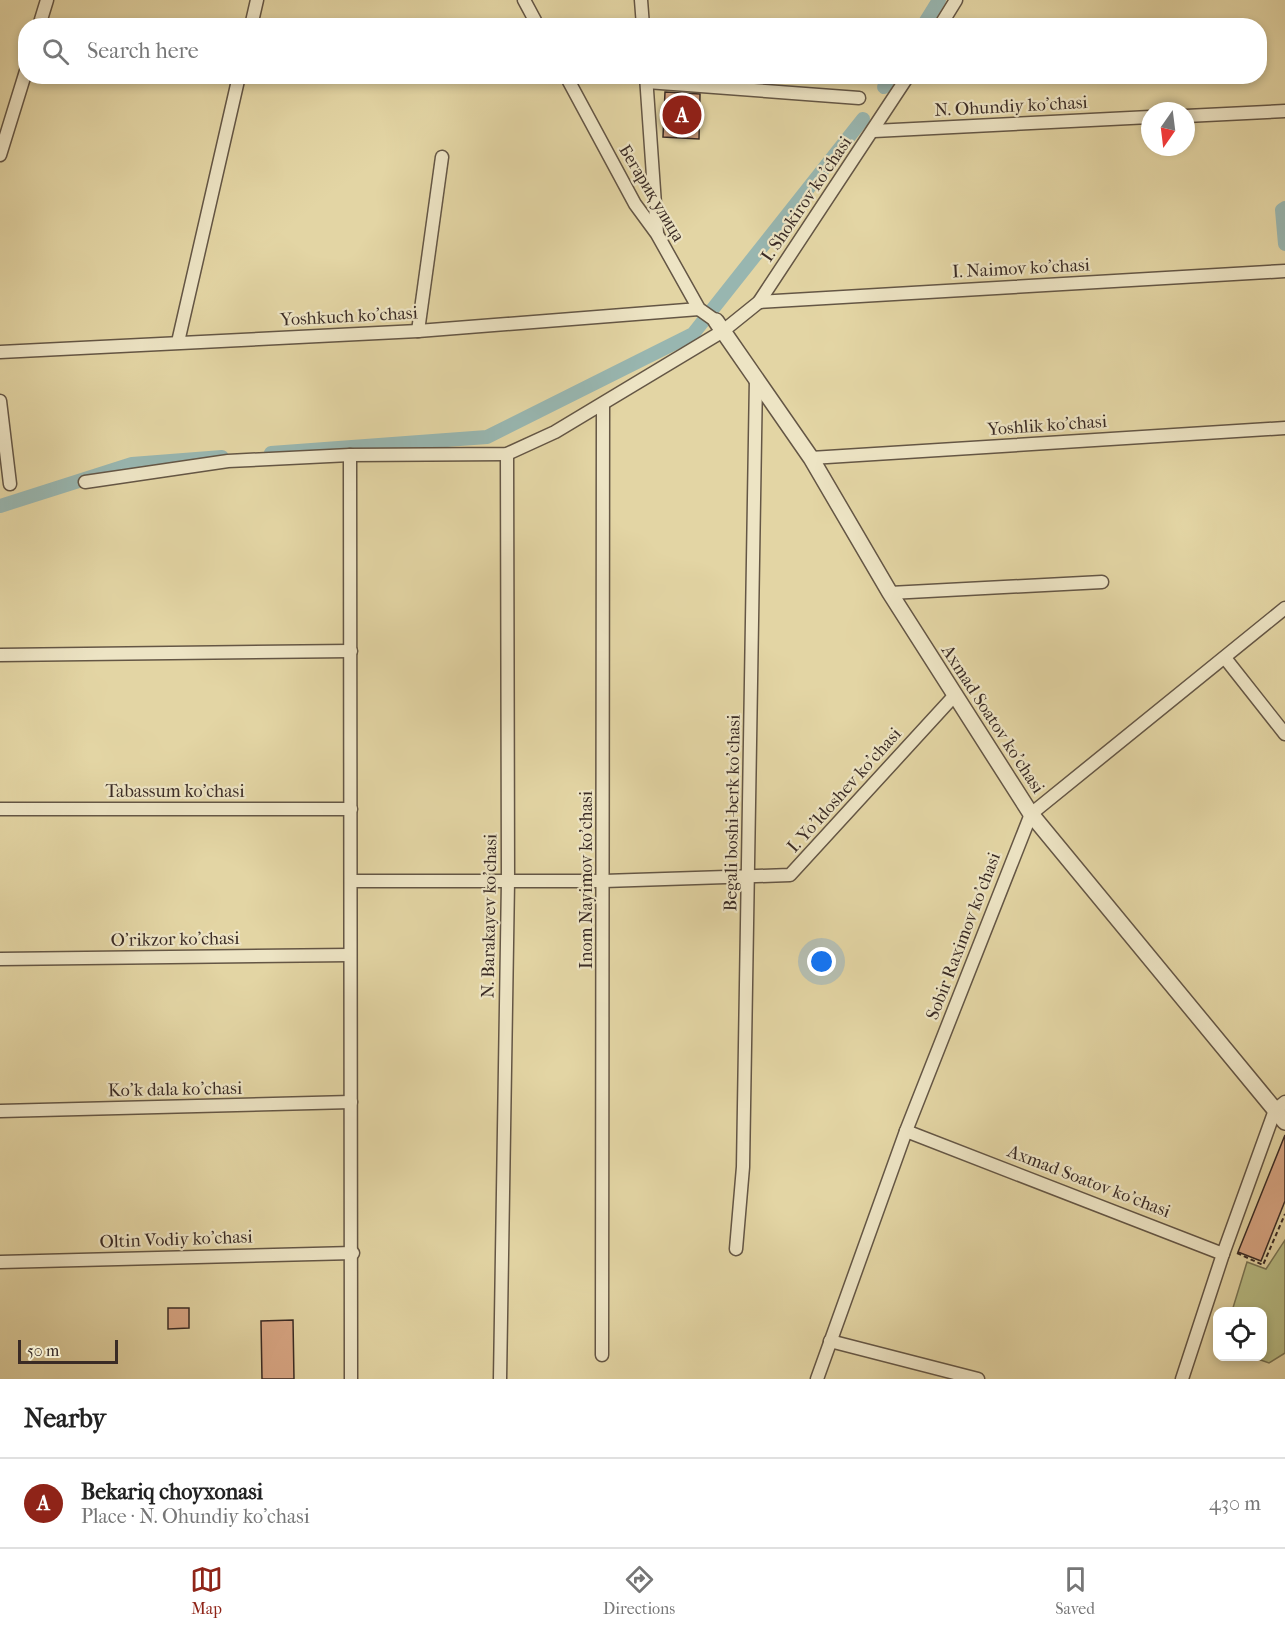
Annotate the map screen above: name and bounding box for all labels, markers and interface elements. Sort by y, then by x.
search box [18,18,1267,84]
icon: search [39,35,72,68]
text: Search here [87,38,199,64]
pin: A [662,92,702,138]
street label: N. Ohundiy ko'chasi [934,92,1089,121]
north arrow [1141,102,1195,156]
street label: I. Shokirov ko'chasi [757,132,856,266]
street label: Бегариқ улица [614,141,689,246]
street label: I. Naimov ko'chasi [952,254,1091,283]
street label: Yoshkuch ko'chasi [279,302,419,331]
street label: Yoshlik ko'chasi [986,411,1108,440]
street label: Axmad Soatov ko'chasi [936,640,1049,798]
street label: Begali boshi-berk ko'chasi [720,714,745,912]
street label: I. Yo'ldoshev ko'chasi [783,723,906,857]
street label: Tabassum ko'chasi [106,781,245,802]
street label: Inom Nayimov ko'chasi [576,790,597,969]
street label: N. Barakayev ko'chasi [478,833,501,998]
street label: Sobir Raximov ko'chasi [922,849,1005,1023]
street label: O'rikzor ko'chasi [110,928,240,951]
your location [807,947,836,976]
street label: Ko'k dala ko'chasi [108,1078,243,1101]
street label: Axmad Soatov ko'chasi [1003,1140,1174,1222]
street label: Oltin Vodiy ko'chasi [99,1226,254,1253]
map controls [1213,1307,1267,1361]
button: locate [1213,1307,1267,1361]
scale bar [18,1337,118,1364]
text: 50 m [27,1341,59,1360]
text: Nearby [24,1403,106,1434]
text: Bekariq choyxonasi [81,1479,263,1505]
text: A [37,1492,50,1515]
text: 430 m [1209,1492,1261,1515]
text: Place · N. Ohundiy ko'chasi [81,1505,310,1528]
tab: Map [190,1563,223,1618]
tab: Directions [603,1563,675,1618]
tab: Saved [1055,1563,1095,1618]

